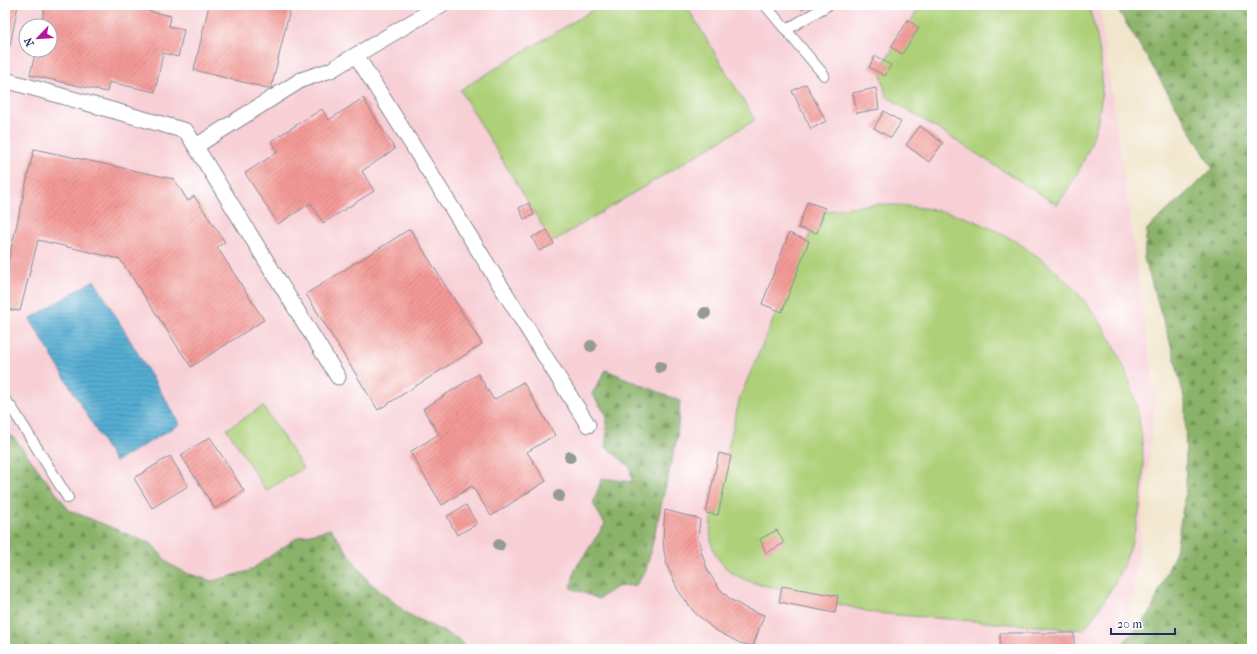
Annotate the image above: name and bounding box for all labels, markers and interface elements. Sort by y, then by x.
north arrow [18,18,58,58]
text: N [21,35,37,49]
scale bar [1111,610,1175,636]
text: 20 m [1117,617,1142,631]

